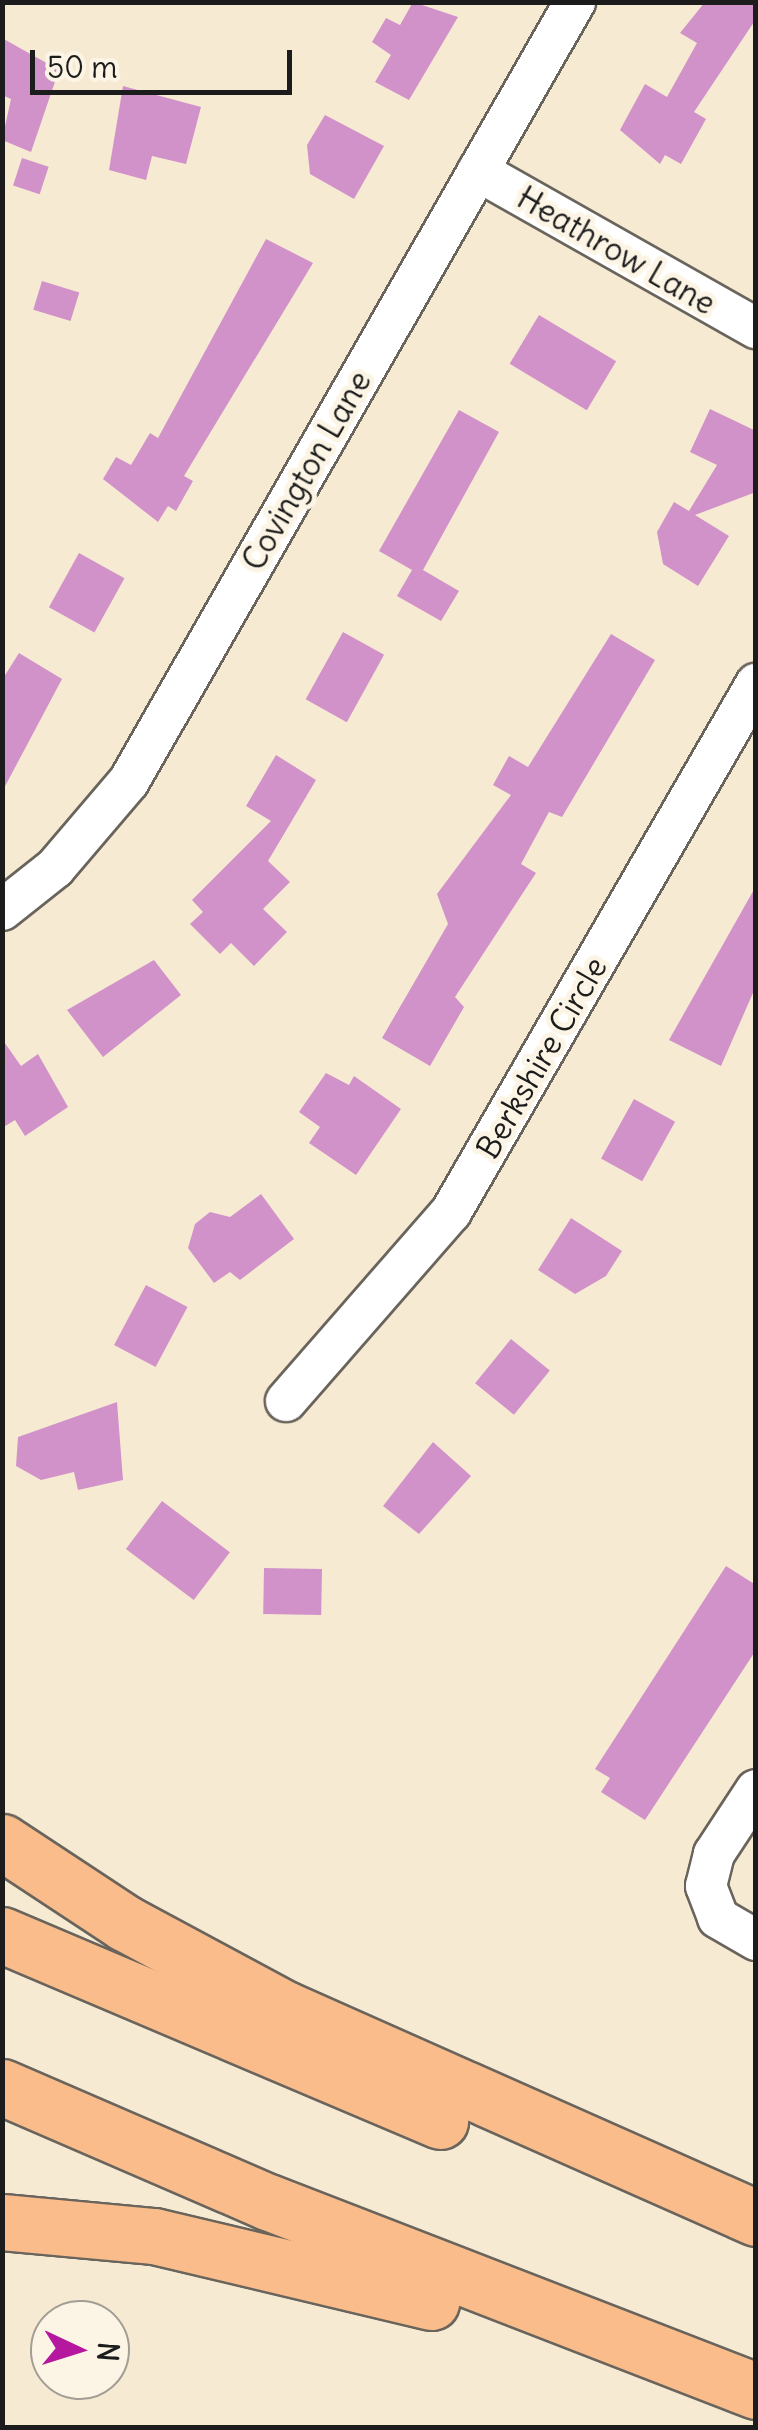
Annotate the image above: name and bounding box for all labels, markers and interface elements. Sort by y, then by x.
scale bar [35,30,298,92]
text: 50 m [47,48,117,86]
street label: Heathrow Lane [510,179,722,323]
street label: Covington Lane [234,364,380,578]
street label: Berkshire Circle [469,950,615,1166]
north arrow [30,2300,130,2400]
text: N [89,2341,127,2363]

